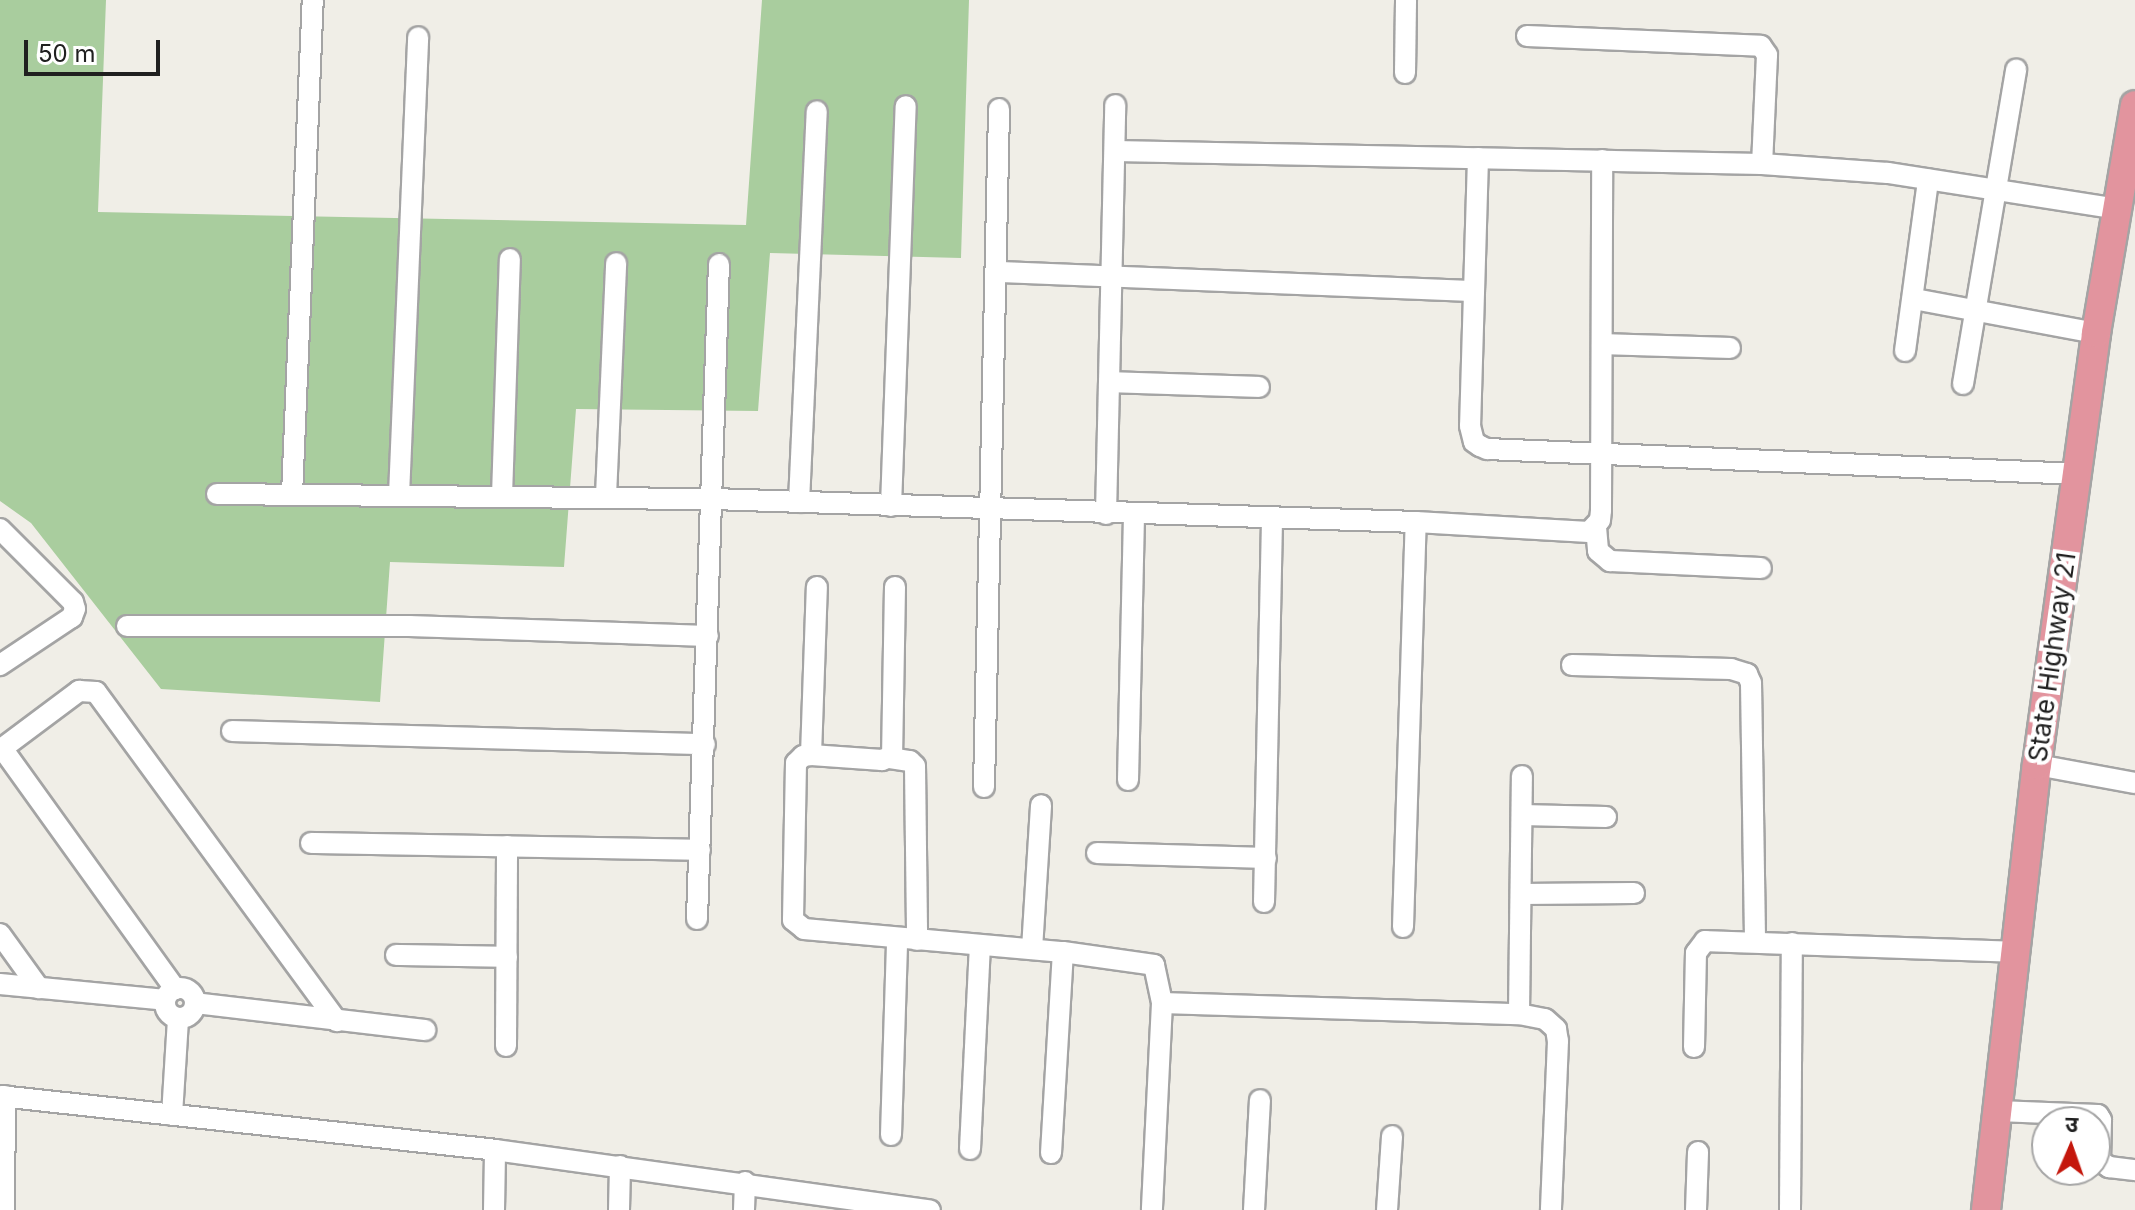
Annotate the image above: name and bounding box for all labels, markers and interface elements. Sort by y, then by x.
scale bar [28,24,164,74]
text: 50 m [38,39,96,68]
street label: State Highway 21 [2022,550,2082,764]
north arrow [2031,1106,2111,1186]
text: उ [2065,1111,2079,1137]

